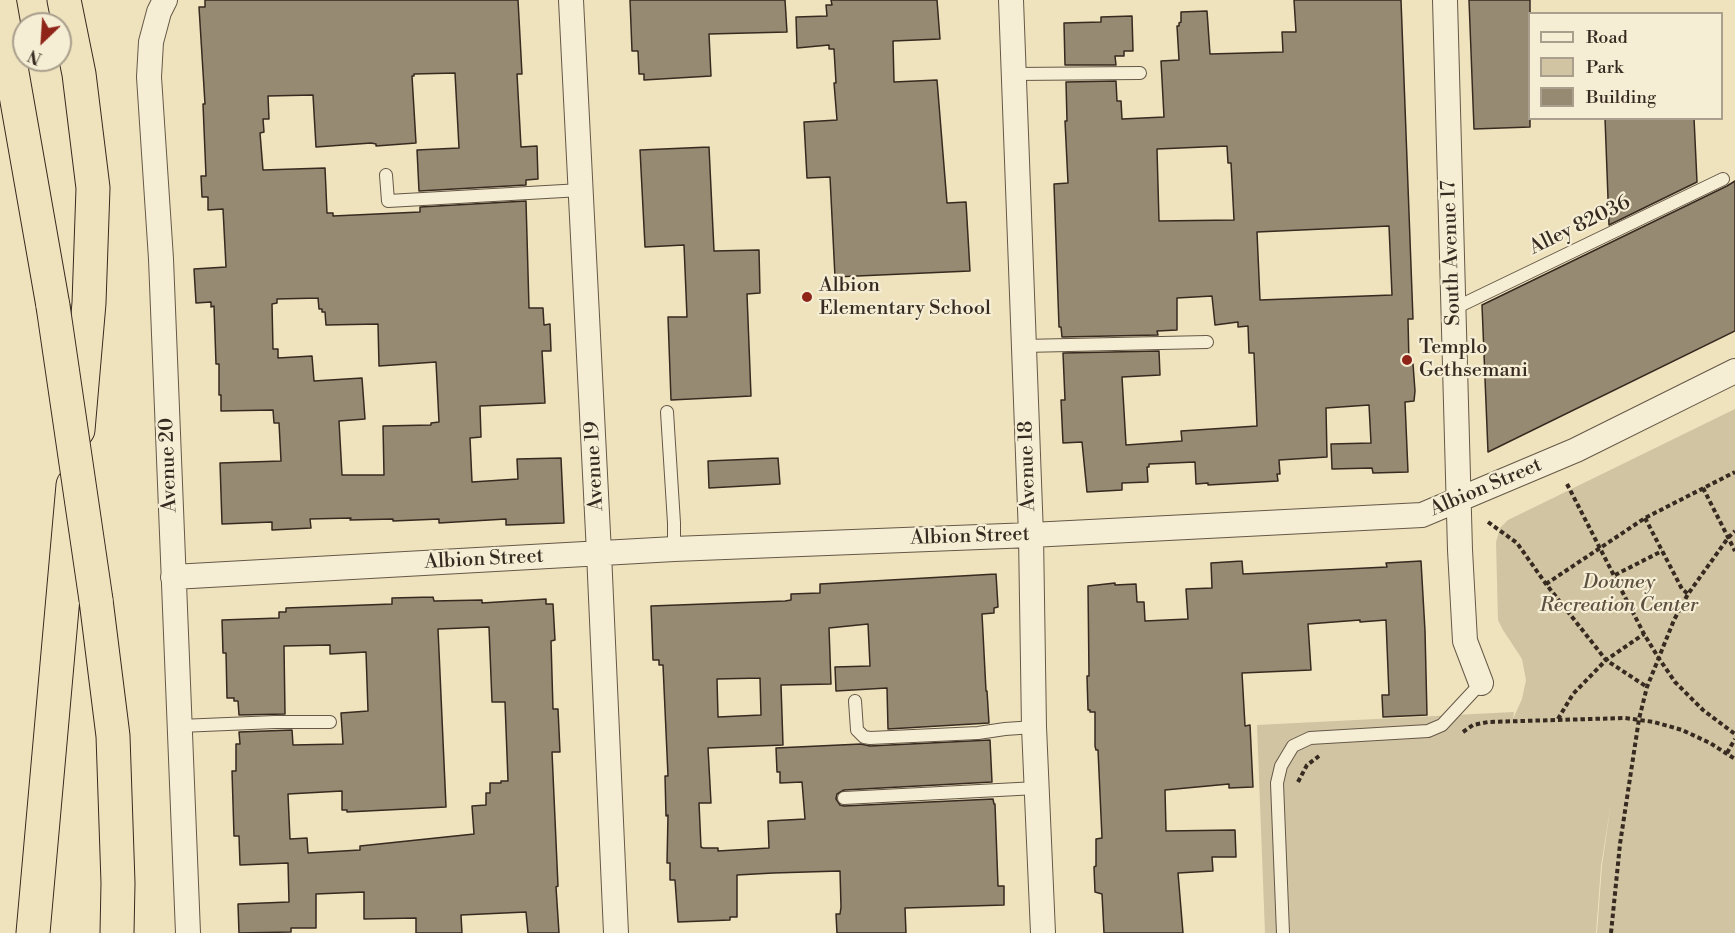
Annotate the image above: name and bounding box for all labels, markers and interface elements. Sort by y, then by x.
north arrow [12,12,72,72]
legend [1528,12,1723,120]
text: Road [1586,26,1628,49]
text: N [25,45,45,68]
text: Park [1586,56,1623,79]
text: Building [1586,86,1656,109]
street label: South Avenue 17 [1437,180,1467,326]
street label: Alley 82036 [1526,191,1634,261]
place label: Albion Elementary School [819,274,991,321]
marker: Albion Elementary School [800,290,814,304]
place label: Templo Gethsemani [1419,336,1528,383]
marker: Templo Gethsemani [1400,353,1414,367]
street label: Avenue 20 [155,417,183,513]
street label: Avenue 19 [581,420,609,512]
street label: Avenue 18 [1014,420,1042,512]
street label: Albion Street [1426,454,1546,522]
street label: Albion Street [910,523,1030,551]
street label: Albion Street [424,545,544,575]
park label: Downey Recreation Center [1540,571,1698,618]

